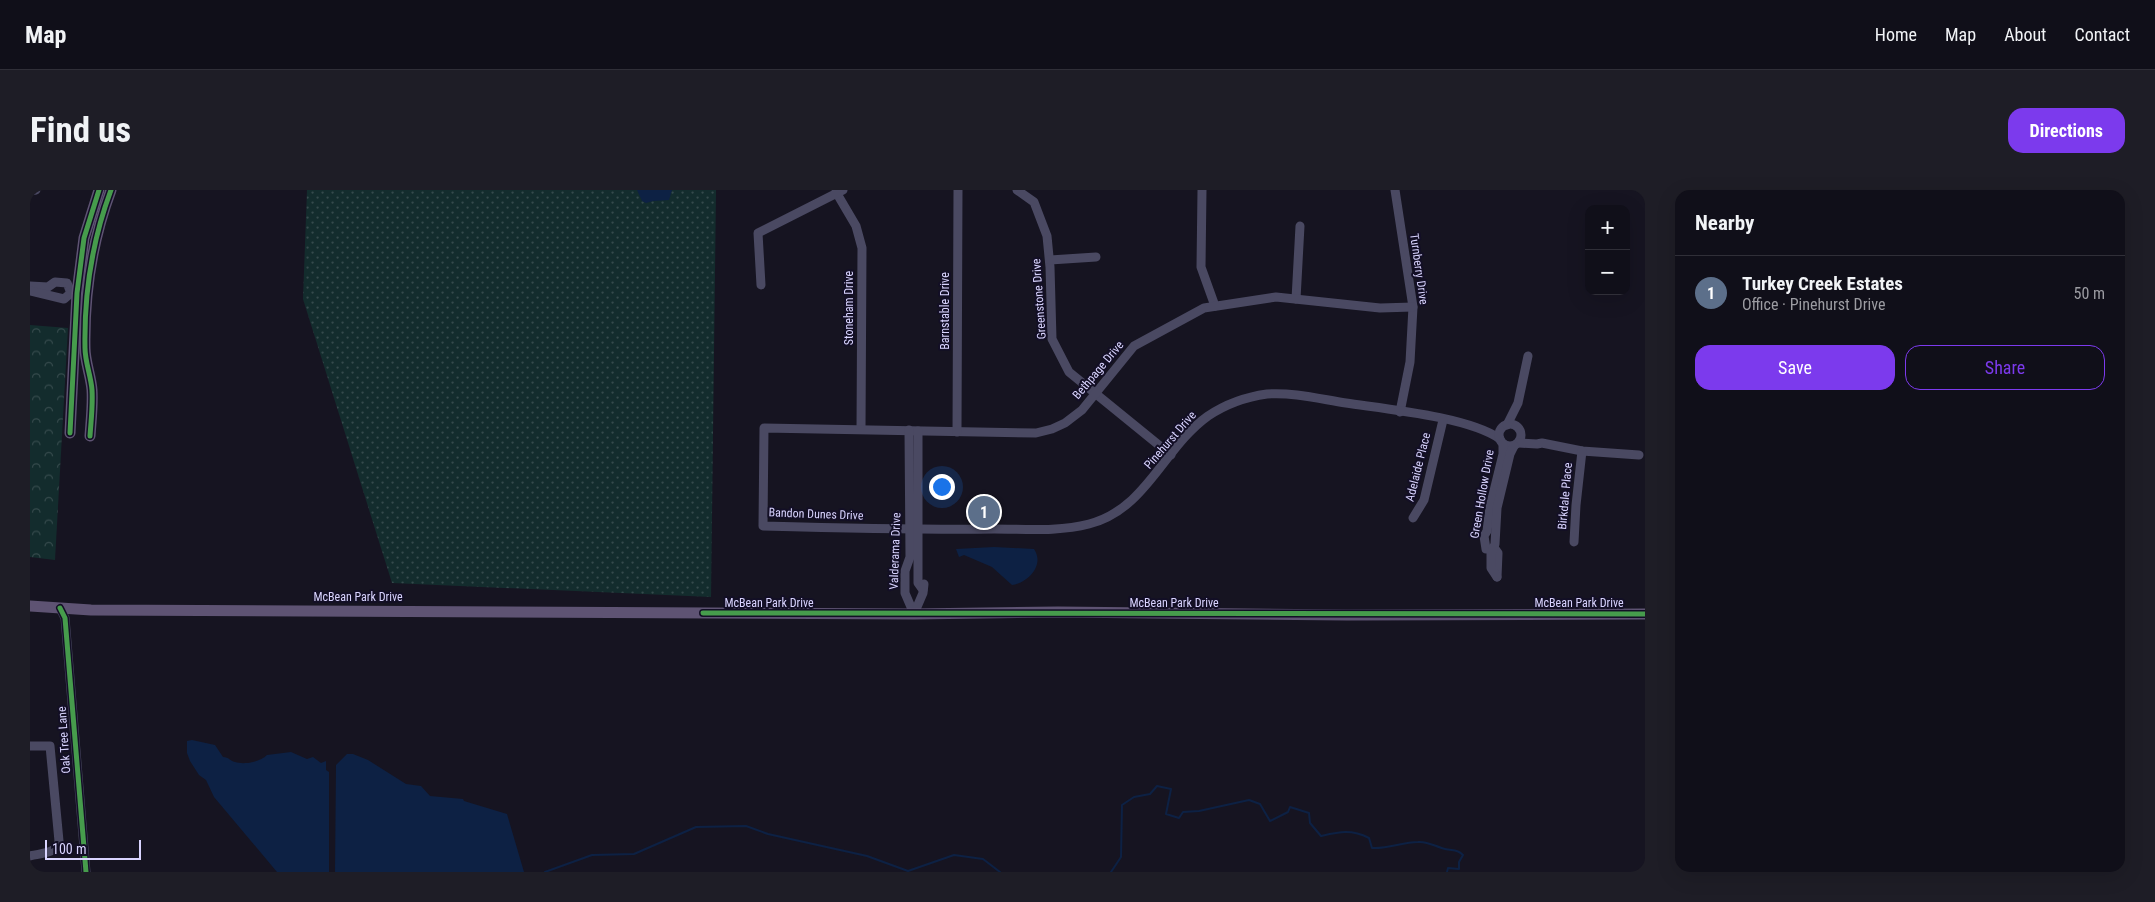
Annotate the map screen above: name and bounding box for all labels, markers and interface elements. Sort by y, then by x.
text: Map [25,21,66,49]
text: Home [1875,24,1917,45]
text: Map [1945,24,1976,45]
text: About [2004,24,2046,45]
text: Contact [2074,24,2130,45]
button: Directions [2008,108,2125,153]
text: Find us [30,110,131,151]
map controls [1585,205,1630,295]
button: + [1585,205,1630,250]
text: Nearby [1695,211,1754,235]
street label: Turnberry Drive [1407,233,1431,306]
button: − [1585,250,1630,295]
street label: Greenstone Drive [1029,258,1049,340]
street label: Stoneham Drive [842,270,856,345]
street label: Barnstable Drive [938,272,952,350]
text: Turkey Creek Estates [1742,272,1903,295]
text: 1 [1707,284,1715,303]
text: 50 m [2073,284,2105,303]
text: Office · Pinehurst Drive [1742,295,1885,314]
street label: Bethpage Drive [1070,338,1127,402]
button: Save [1695,345,1895,390]
button: Share [1905,345,2105,390]
street label: Pinehurst Drive [1141,408,1199,472]
street label: Adelaide Place [1403,431,1433,503]
street label: Green Hollow Drive [1467,448,1497,540]
street label: Birkdale Place [1555,461,1575,530]
your location [929,474,955,500]
pin: 1 [968,493,1000,531]
street label: Bandon Dunes Drive [768,505,864,523]
street label: Valderama Drive [887,512,903,590]
street label: McBean Park Drive [313,590,403,604]
street label: McBean Park Drive [724,596,814,610]
street label: McBean Park Drive [1129,596,1219,610]
street label: McBean Park Drive [1534,596,1624,610]
street label: Oak Tree Lane [55,706,73,774]
scale bar [45,837,141,860]
text: 100 m [52,841,87,857]

